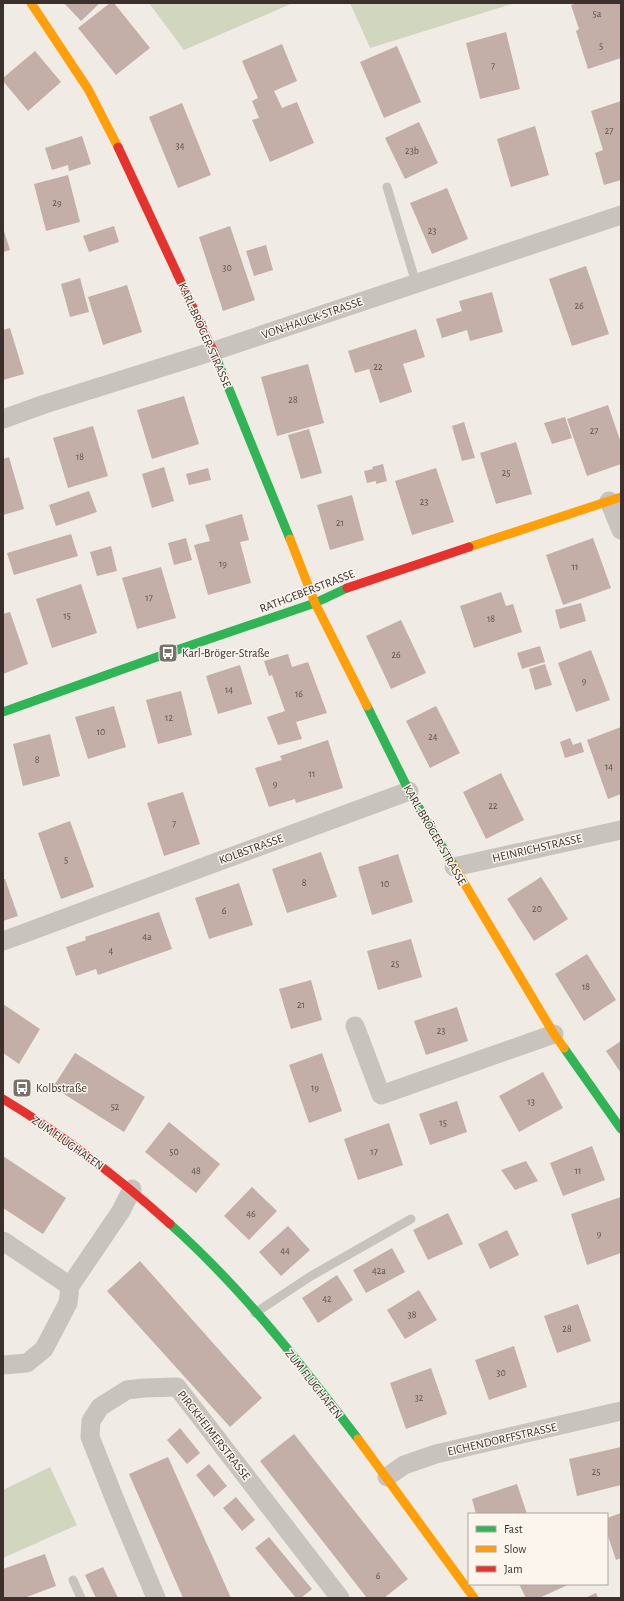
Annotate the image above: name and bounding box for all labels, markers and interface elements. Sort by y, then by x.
house number: 5a [593,9,602,19]
house number: 5 [599,41,603,51]
house number: 7 [491,61,495,71]
house number: 27 [605,126,613,136]
house number: 34 [176,141,185,151]
house number: 23b [405,146,419,156]
house number: 29 [52,198,62,208]
house number: 23 [428,226,436,236]
house number: 30 [222,263,232,273]
street label: KARL-BRÖGER-STRASSE [176,280,235,390]
street label: VON-HAUCK-STRASSE [260,295,364,341]
house number: 26 [574,301,584,311]
house number: 22 [373,362,383,372]
house number: 28 [288,395,298,405]
house number: 27 [590,426,598,436]
house number: 18 [76,452,84,462]
house number: 25 [502,468,510,478]
house number: 23 [420,497,428,507]
house number: 21 [336,518,344,528]
house number: 19 [219,559,227,569]
house number: 11 [572,562,578,572]
street label: RATHGEBERSTRASSE [258,567,356,615]
house number: 17 [145,593,153,603]
house number: 15 [63,611,71,621]
house number: 18 [487,614,495,624]
bus stop icon: Karl-Bröger-Straße [157,642,179,664]
place label: Karl-Bröger-Straße [182,647,270,659]
house number: 26 [391,650,401,660]
house number: 9 [582,676,587,686]
house number: 14 [225,685,233,695]
house number: 16 [295,689,303,699]
house number: 12 [165,713,173,723]
house number: 10 [97,727,105,737]
house number: 24 [428,732,438,742]
house number: 8 [35,755,40,765]
house number: 14 [605,762,613,772]
house number: 11 [309,769,315,779]
house number: 9 [273,779,278,789]
street label: KARL-BRÖGER-STRASSE [401,782,470,887]
house number: 22 [488,801,498,811]
house number: 7 [172,819,176,829]
street label: KOLBSTRASSE [217,832,285,866]
street label: HEINRICHSTRASSE [491,832,583,864]
house number: 5 [64,855,68,865]
house number: 8 [302,878,307,888]
house number: 10 [381,879,389,889]
house number: 20 [532,904,542,914]
house number: 6 [222,906,227,916]
house number: 4a [142,932,152,942]
house number: 4 [109,946,114,956]
house number: 25 [391,959,399,969]
house number: 18 [582,982,590,992]
house number: 21 [297,1000,305,1010]
house number: 23 [437,1026,445,1036]
bus stop icon: Kolbstraße [11,1077,33,1099]
place label: Kolbstraße [36,1082,87,1094]
house number: 19 [311,1083,319,1093]
house number: 13 [527,1097,535,1107]
house number: 52 [111,1102,120,1112]
street label: ZUM FLUGHAFEN [30,1114,106,1172]
house number: 15 [439,1118,447,1128]
house number: 50 [169,1147,179,1157]
house number: 17 [370,1147,378,1157]
house number: 48 [191,1166,201,1176]
house number: 11 [575,1166,581,1176]
house number: 46 [246,1209,256,1219]
house number: 9 [597,1229,602,1239]
house number: 44 [280,1246,290,1256]
house number: 42a [372,1266,386,1276]
house number: 42 [322,1294,332,1304]
house number: 38 [408,1310,417,1320]
house number: 28 [562,1324,572,1334]
street label: ZUM FLUGHAFEN [283,1347,345,1421]
house number: 30 [496,1368,506,1378]
street label: PIRCKHEIMERSTRASSE [175,1388,253,1482]
house number: 32 [415,1393,424,1403]
street label: EICHENDORFFSTRASSE [446,1421,558,1457]
house number: 25 [592,1467,600,1477]
legend [468,1513,608,1585]
text: Fast [504,1523,523,1535]
text: Slow [504,1543,526,1555]
text: Jam [504,1563,523,1575]
house number: 6 [376,1571,381,1581]

